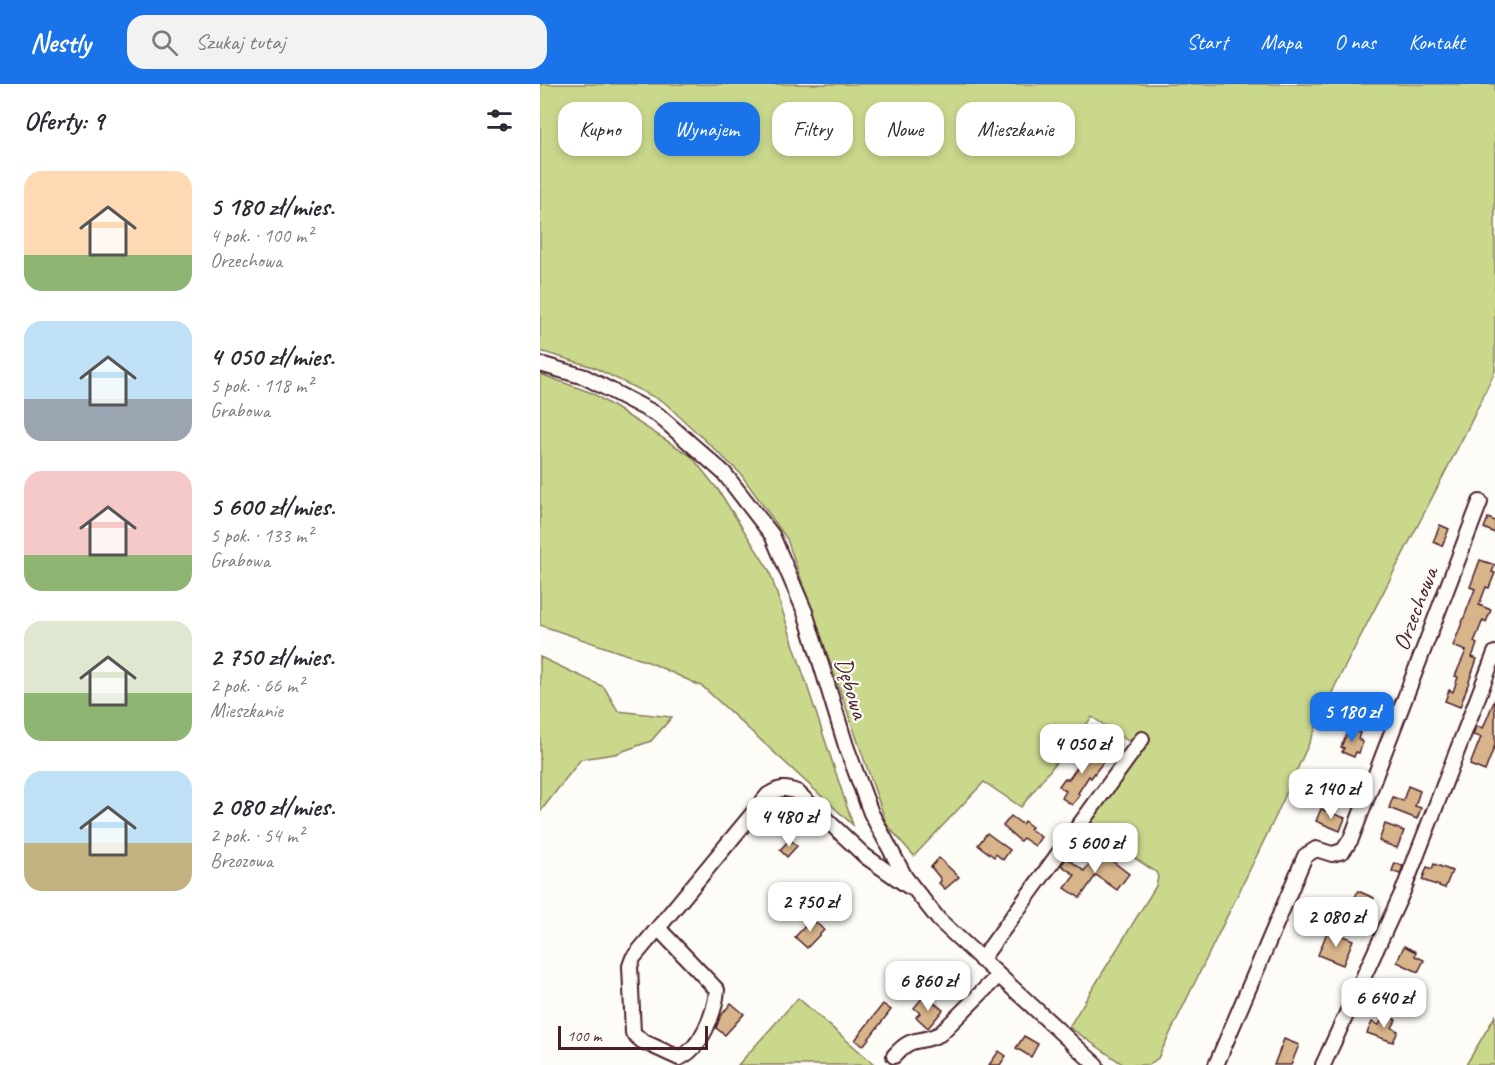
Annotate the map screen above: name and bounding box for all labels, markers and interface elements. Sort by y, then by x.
search box [127,15,547,69]
text: Nestly [30,25,91,60]
icon: search [148,26,181,59]
text: Szukaj tutaj [196,28,285,56]
text: Start [1187,29,1228,55]
text: Mapa [1261,29,1301,55]
text: O nas [1334,29,1376,55]
text: Kontakt [1409,29,1465,55]
chip: Kupno [558,102,642,156]
chip: Wynajem [654,102,760,156]
chip: Filtry [772,102,853,156]
chip: Nowe [865,102,944,156]
chip: Mieszkanie [956,102,1075,156]
text: Oferty: 9 [24,104,104,137]
icon: filters [483,104,516,137]
text: 5 180 zł/mies. [210,190,334,223]
icon: home [72,195,144,267]
text: 4 pok. · 100 m² [210,223,313,248]
text: Orzechowa [210,248,282,273]
text: 4 050 zł/mies. [210,340,334,373]
icon: home [72,345,144,417]
text: 5 pok. · 118 m² [210,373,313,398]
text: Grabowa [210,398,270,423]
text: 5 600 zł/mies. [210,490,335,523]
icon: home [72,495,144,567]
text: 5 pok. · 133 m² [210,523,313,548]
text: Grabowa [210,548,270,573]
street label: Orzechowa [1385,561,1445,655]
text: 2 750 zł/mies. [210,640,334,673]
icon: home [72,645,144,717]
street label: Dębowa [829,654,876,724]
text: 2 pok. · 66 m² [210,673,304,698]
pin: 5 180 zł [1290,692,1414,743]
text: Mieszkanie [210,698,283,723]
text: 5 180 zł [1324,699,1380,724]
pin: 4 050 zł [1020,724,1144,775]
text: 4 050 zł [1054,731,1110,756]
pin: 2 140 zł [1269,769,1393,820]
text: 2 140 zł [1303,776,1359,801]
text: 2 080 zł/mies. [210,790,335,823]
icon: home [72,795,144,867]
pin: 4 480 zł [727,797,851,848]
text: 4 480 zł [761,804,817,829]
text: 2 pok. · 54 m² [210,823,304,848]
pin: 5 600 zł [1033,823,1157,874]
text: 5 600 zł [1067,830,1123,855]
text: Brzozowa [210,848,273,873]
pin: 2 750 zł [748,882,872,933]
text: 2 750 zł [782,889,838,914]
pin: 2 080 zł [1274,897,1398,948]
text: 2 080 zł [1308,904,1364,929]
pin: 6 860 zł [866,961,990,1012]
text: 6 860 zł [899,968,957,993]
pin: 6 640 zł [1322,978,1446,1029]
text: 6 640 zł [1355,985,1413,1010]
scale bar [558,1023,708,1050]
text: 100 m [567,1026,601,1046]

